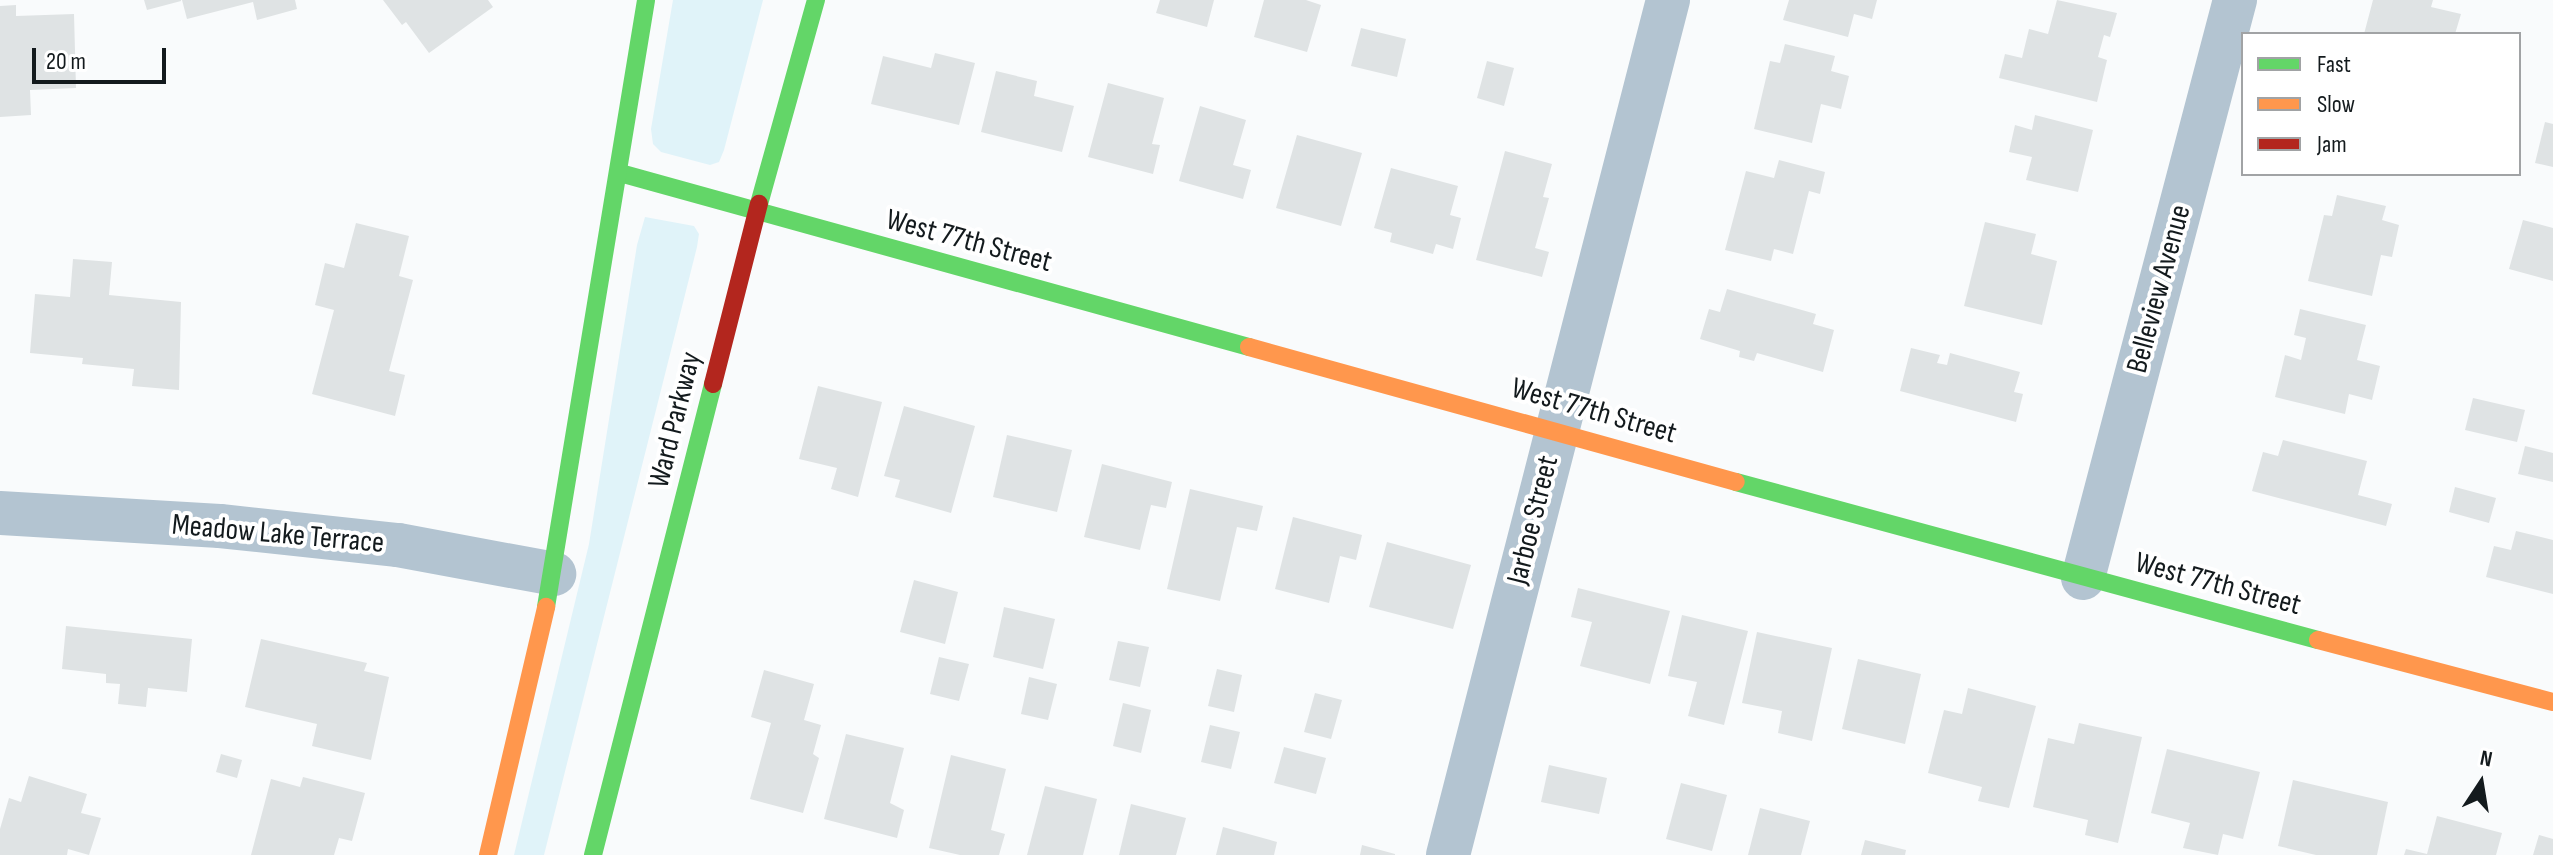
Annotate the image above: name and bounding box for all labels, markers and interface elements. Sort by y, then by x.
scale bar [36,32,170,82]
legend [2241,32,2521,176]
text: 20 m [46,47,86,76]
text: Fast [2317,50,2351,79]
text: Slow [2317,90,2355,119]
text: Jam [2317,130,2347,159]
street label: Belleview Avenue [2119,201,2199,377]
street label: West 77th Street [882,202,1056,280]
street label: Ward Parkway [641,348,709,492]
street label: West 77th Street [1507,370,1681,452]
street label: Jarboe Street [1500,452,1566,588]
street label: Meadow Lake Terrace [170,507,386,561]
street label: West 77th Street [2131,545,2305,623]
north arrow [2441,743,2521,823]
text: N [2478,745,2495,773]

